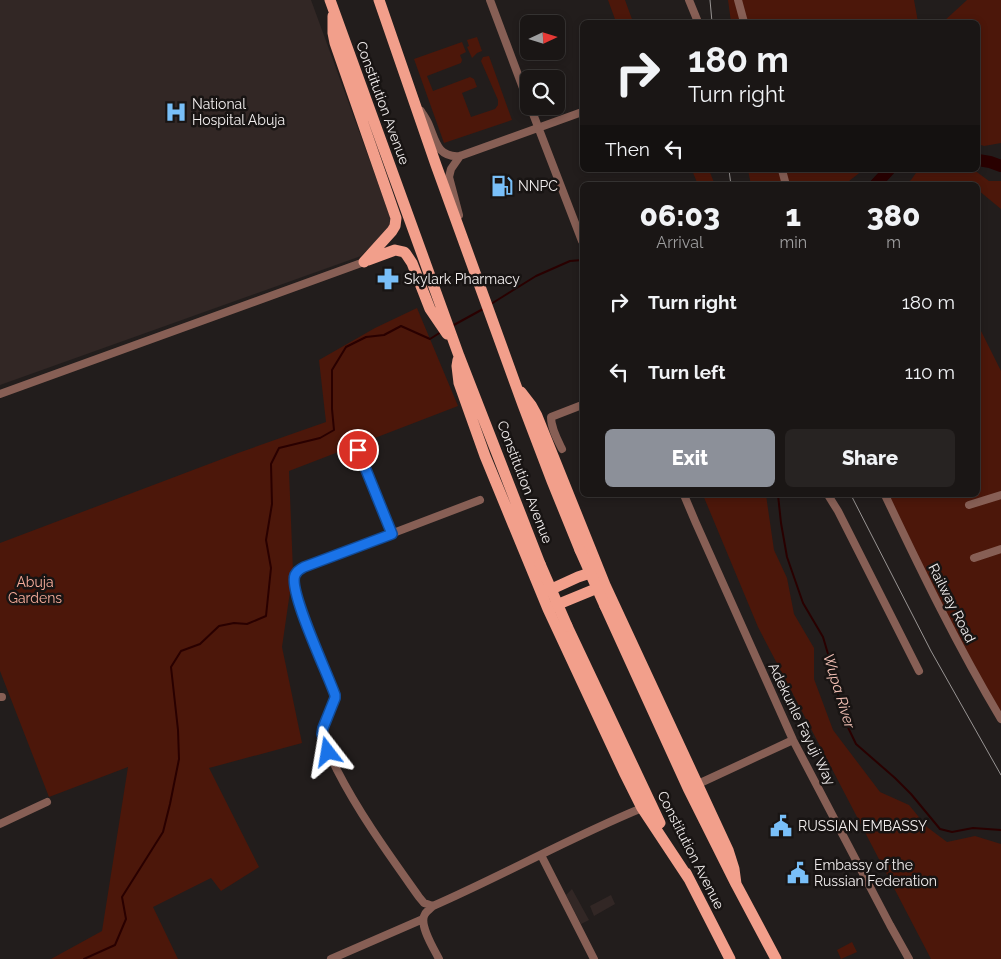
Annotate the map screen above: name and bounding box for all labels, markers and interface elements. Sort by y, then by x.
north arrow [520,15,565,60]
map controls [520,15,565,115]
street label: Constitution Avenue [353,39,413,167]
text: 180 m [688,39,789,80]
icon: right [605,40,670,105]
button: search [520,70,565,115]
text: Turn right [688,81,785,107]
place label: National Hospital Abuja [192,96,285,128]
hospital icon: National Hospital Abuja [163,99,189,125]
icon: left [660,135,688,163]
text: Then [605,138,650,160]
fuel station icon: NNPC [489,173,515,199]
place label: NNPC [518,178,558,194]
text: 06:03 [640,198,720,233]
text: 1 [786,198,801,233]
text: 380 [867,198,920,233]
text: Arrival [656,233,703,252]
text: min [780,233,807,252]
text: m [886,233,901,252]
pharmacy icon: Skylark Pharmacy [375,266,401,292]
place label: Skylark Pharmacy [404,271,520,287]
icon: right [605,288,633,316]
text: Turn right [648,291,737,313]
text: 180 m [902,291,955,313]
icon: left [605,358,633,386]
text: Turn left [648,361,725,383]
text: 110 m [905,361,955,383]
street label: Constitution Avenue [494,418,556,546]
pin [337,429,379,471]
button: Exit [605,429,775,487]
button: Share [785,429,955,487]
icon: arrive [344,436,372,464]
street label: Railway Road [925,561,979,645]
park label: Abuja Gardens [8,574,62,606]
water label: Wupa River [819,651,859,731]
street label: Adekunle Fayuji Way [765,660,839,788]
position arrow [301,725,353,777]
street label: Constitution Avenue [654,788,728,912]
public building icon: RUSSIAN EMBASSY [768,813,794,839]
place label: RUSSIAN EMBASSY [798,818,927,834]
place label: Embassy of the Russian Federation [814,857,937,889]
public building icon: Embassy of the Russian Federation [785,860,811,886]

